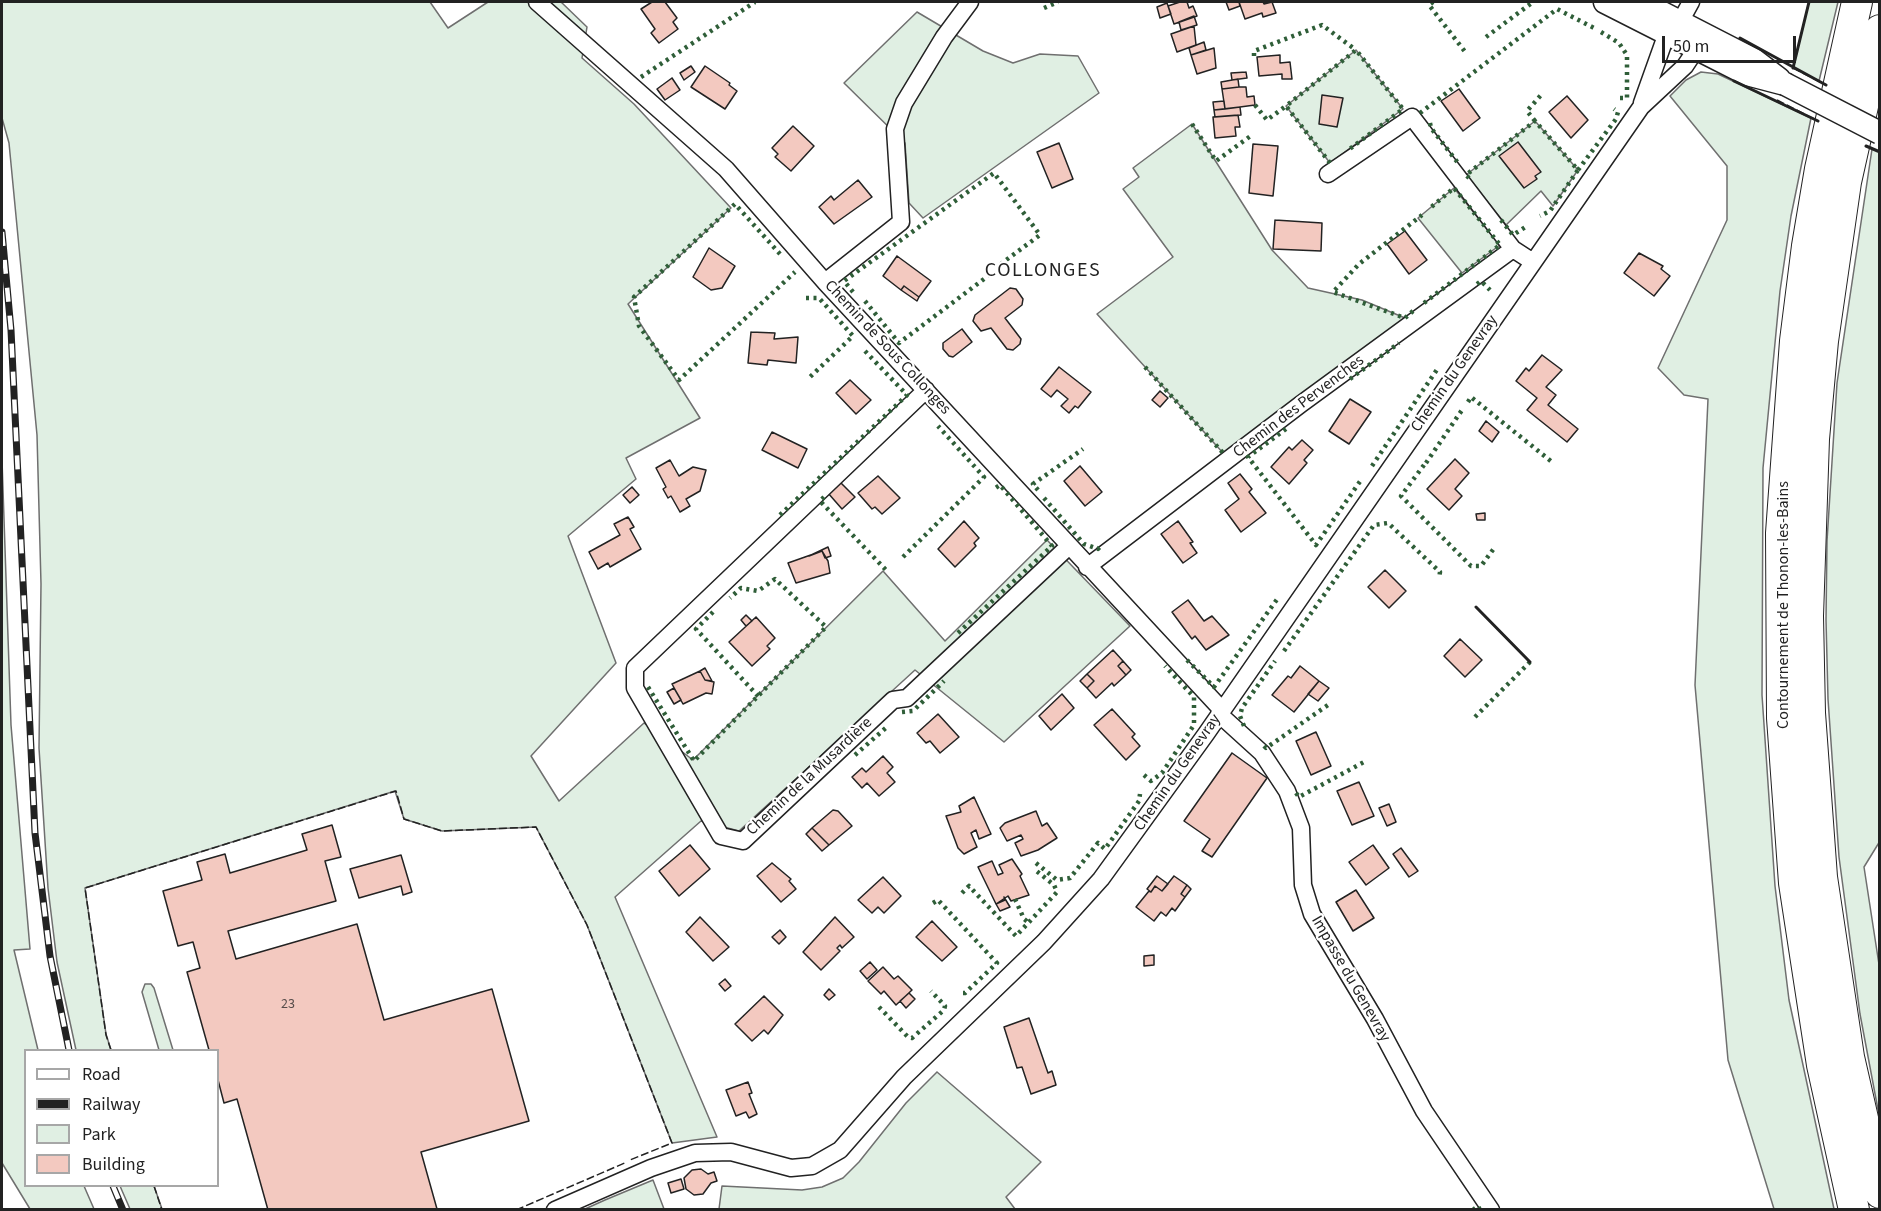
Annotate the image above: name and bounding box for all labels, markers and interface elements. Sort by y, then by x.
scale bar [1665,24,1798,62]
text: 50 m [1673,34,1709,59]
district label: COLLONGES [985,260,1101,284]
street label: Chemin de Sous Collonges [820,277,954,419]
street label: Chemin du Genevray [1407,312,1503,436]
street label: Chemin des Pervenches [1230,352,1368,462]
street label: Contournement de Thonon-les-Bains [1774,481,1794,729]
street label: Chemin du Genevray [1130,711,1226,835]
street label: Chemin de la Musardière [743,714,877,840]
street label: Impasse du Genevray [1306,913,1394,1045]
house number: 23 [281,997,295,1013]
legend [24,1049,219,1187]
text: Road [82,1062,121,1087]
text: Railway [82,1092,141,1117]
text: Park [82,1122,116,1147]
text: Building [82,1152,145,1177]

